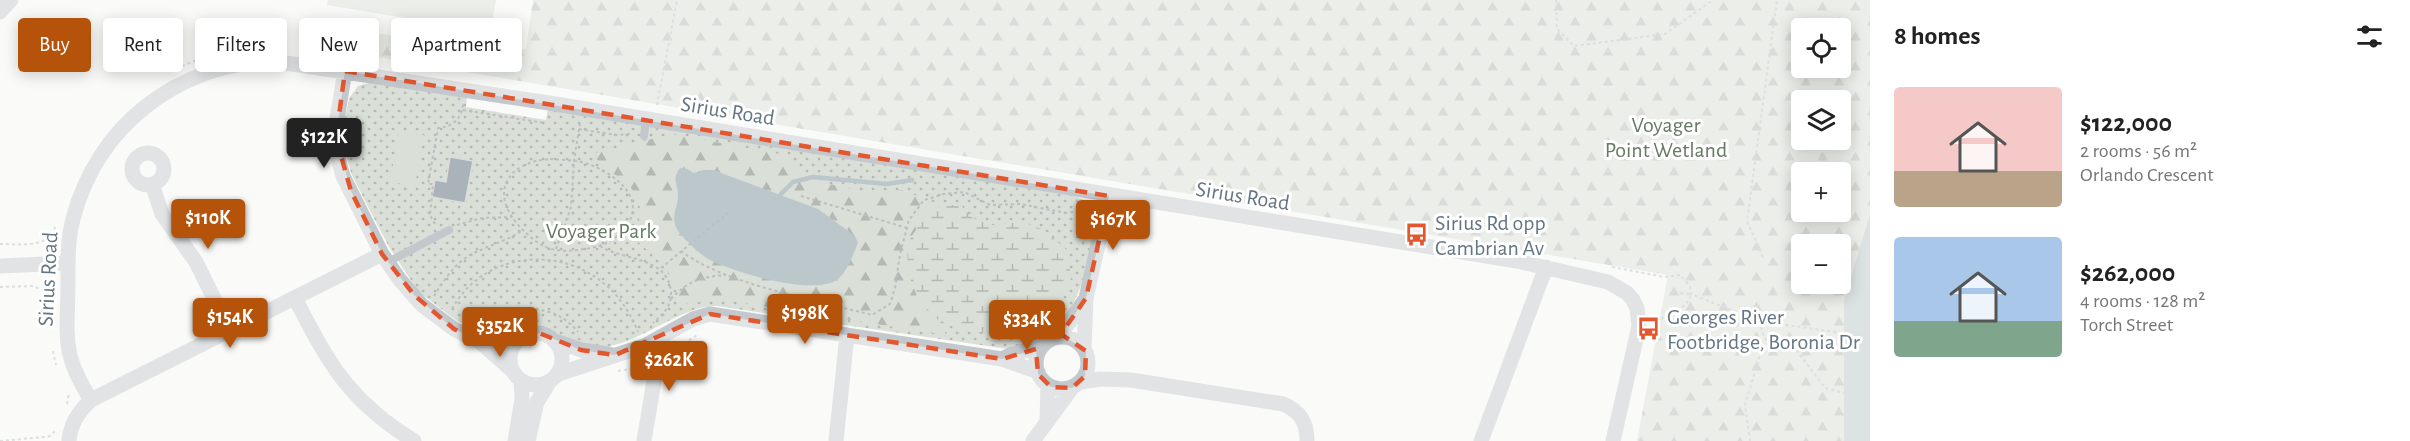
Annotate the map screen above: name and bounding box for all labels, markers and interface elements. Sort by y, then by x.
chip: Buy [18,18,91,72]
chip: Rent [103,18,183,72]
chip: Filters [195,18,287,72]
chip: New [299,18,379,72]
chip: Apartment [391,18,522,72]
map controls [1791,18,1851,294]
button: locate [1791,18,1851,78]
icon: filters [2353,20,2386,53]
text: 8 homes [1894,23,1981,49]
button: layers [1791,90,1851,150]
street label: Sirius Road [679,93,776,129]
text: $122,000 [2080,110,2172,136]
icon: home [1942,111,2014,183]
park label: Voyager Point Wetland [1605,114,1727,161]
pin: $122K [282,118,366,169]
text: $122K [301,127,347,147]
text: 2 rooms · 56 m² [2080,141,2197,161]
button: + [1791,162,1851,222]
text: Orlando Crescent [2080,165,2214,185]
street label: Sirius Road [1194,178,1291,214]
pin: $110K [166,199,250,250]
pin: $167K [1071,200,1155,251]
text: $110K [185,208,231,228]
text: $167K [1090,209,1136,229]
place label: Sirius Rd opp Cambrian Av [1435,212,1546,259]
park label: Voyager Park [546,220,656,242]
bus stop icon: Sirius Rd opp Cambrian Av [1404,222,1430,248]
street label: Sirius Road [35,231,61,327]
button: − [1791,234,1851,294]
text: $262,000 [2080,260,2175,286]
icon: home [1942,261,2014,333]
text: 4 rooms · 128 m² [2080,291,2205,311]
pin: $198K [763,294,847,345]
pin: $154K [188,298,272,349]
pin: $334K [985,300,1069,351]
text: $198K [781,303,829,323]
place label: Georges River Footbridge, Boronia Dr [1667,306,1860,353]
text: $154K [207,307,253,327]
pin: $352K [458,307,542,358]
text: $334K [1003,309,1051,329]
text: Torch Street [2080,315,2173,335]
text: $352K [476,316,524,336]
bus stop icon: Georges River Footbridge, Boronia Dr [1636,316,1662,342]
pin: $262K [627,341,711,392]
text: $262K [644,350,694,370]

